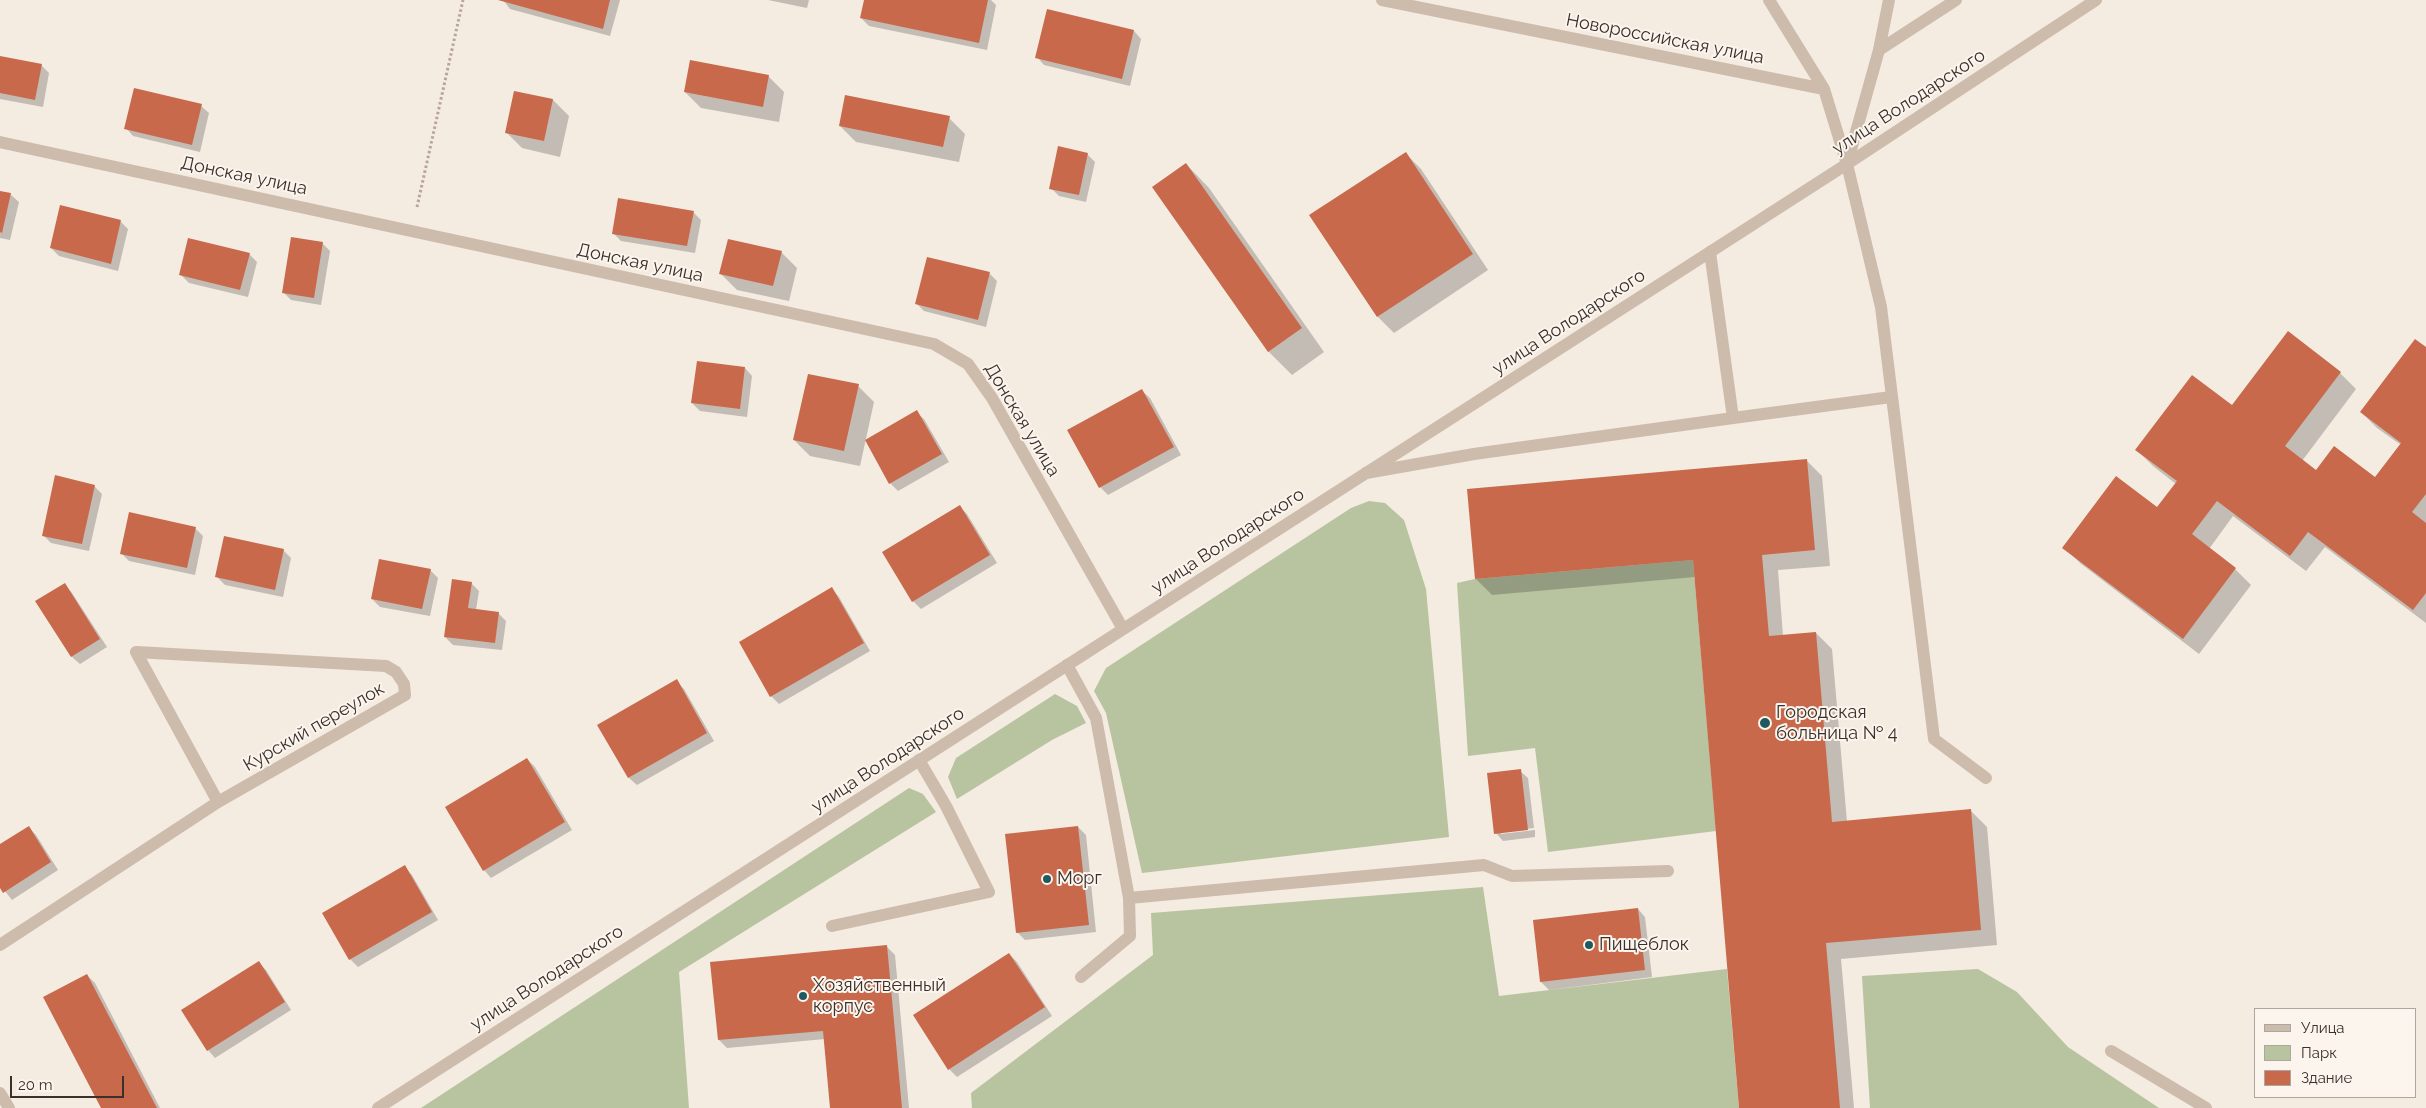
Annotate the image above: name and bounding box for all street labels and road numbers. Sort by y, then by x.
street label: Новороссийская улица [1564,9,1766,69]
street label: улица Володарского [1828,44,1990,160]
street label: Донская улица [179,152,309,200]
street label: Донская улица [575,239,705,287]
street label: улица Володарского [1488,264,1650,380]
street label: Донская улица [980,359,1064,481]
street label: улица Володарского [1147,483,1309,599]
street label: Курский переулок [240,678,388,776]
street label: улица Володарского [807,702,969,818]
street label: улица Володарского [466,920,628,1036]

